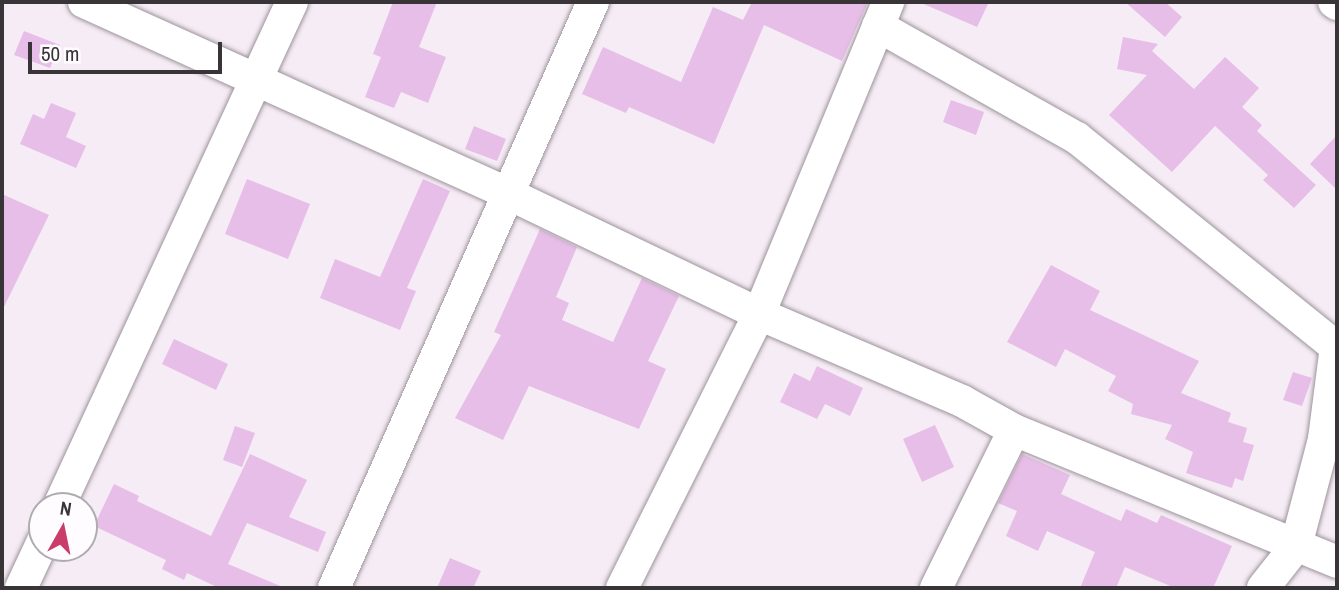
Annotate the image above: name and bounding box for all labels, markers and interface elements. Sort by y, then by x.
scale bar [32,28,226,72]
text: 50 m [41,39,79,68]
north arrow [28,492,98,562]
text: N [58,495,74,522]

